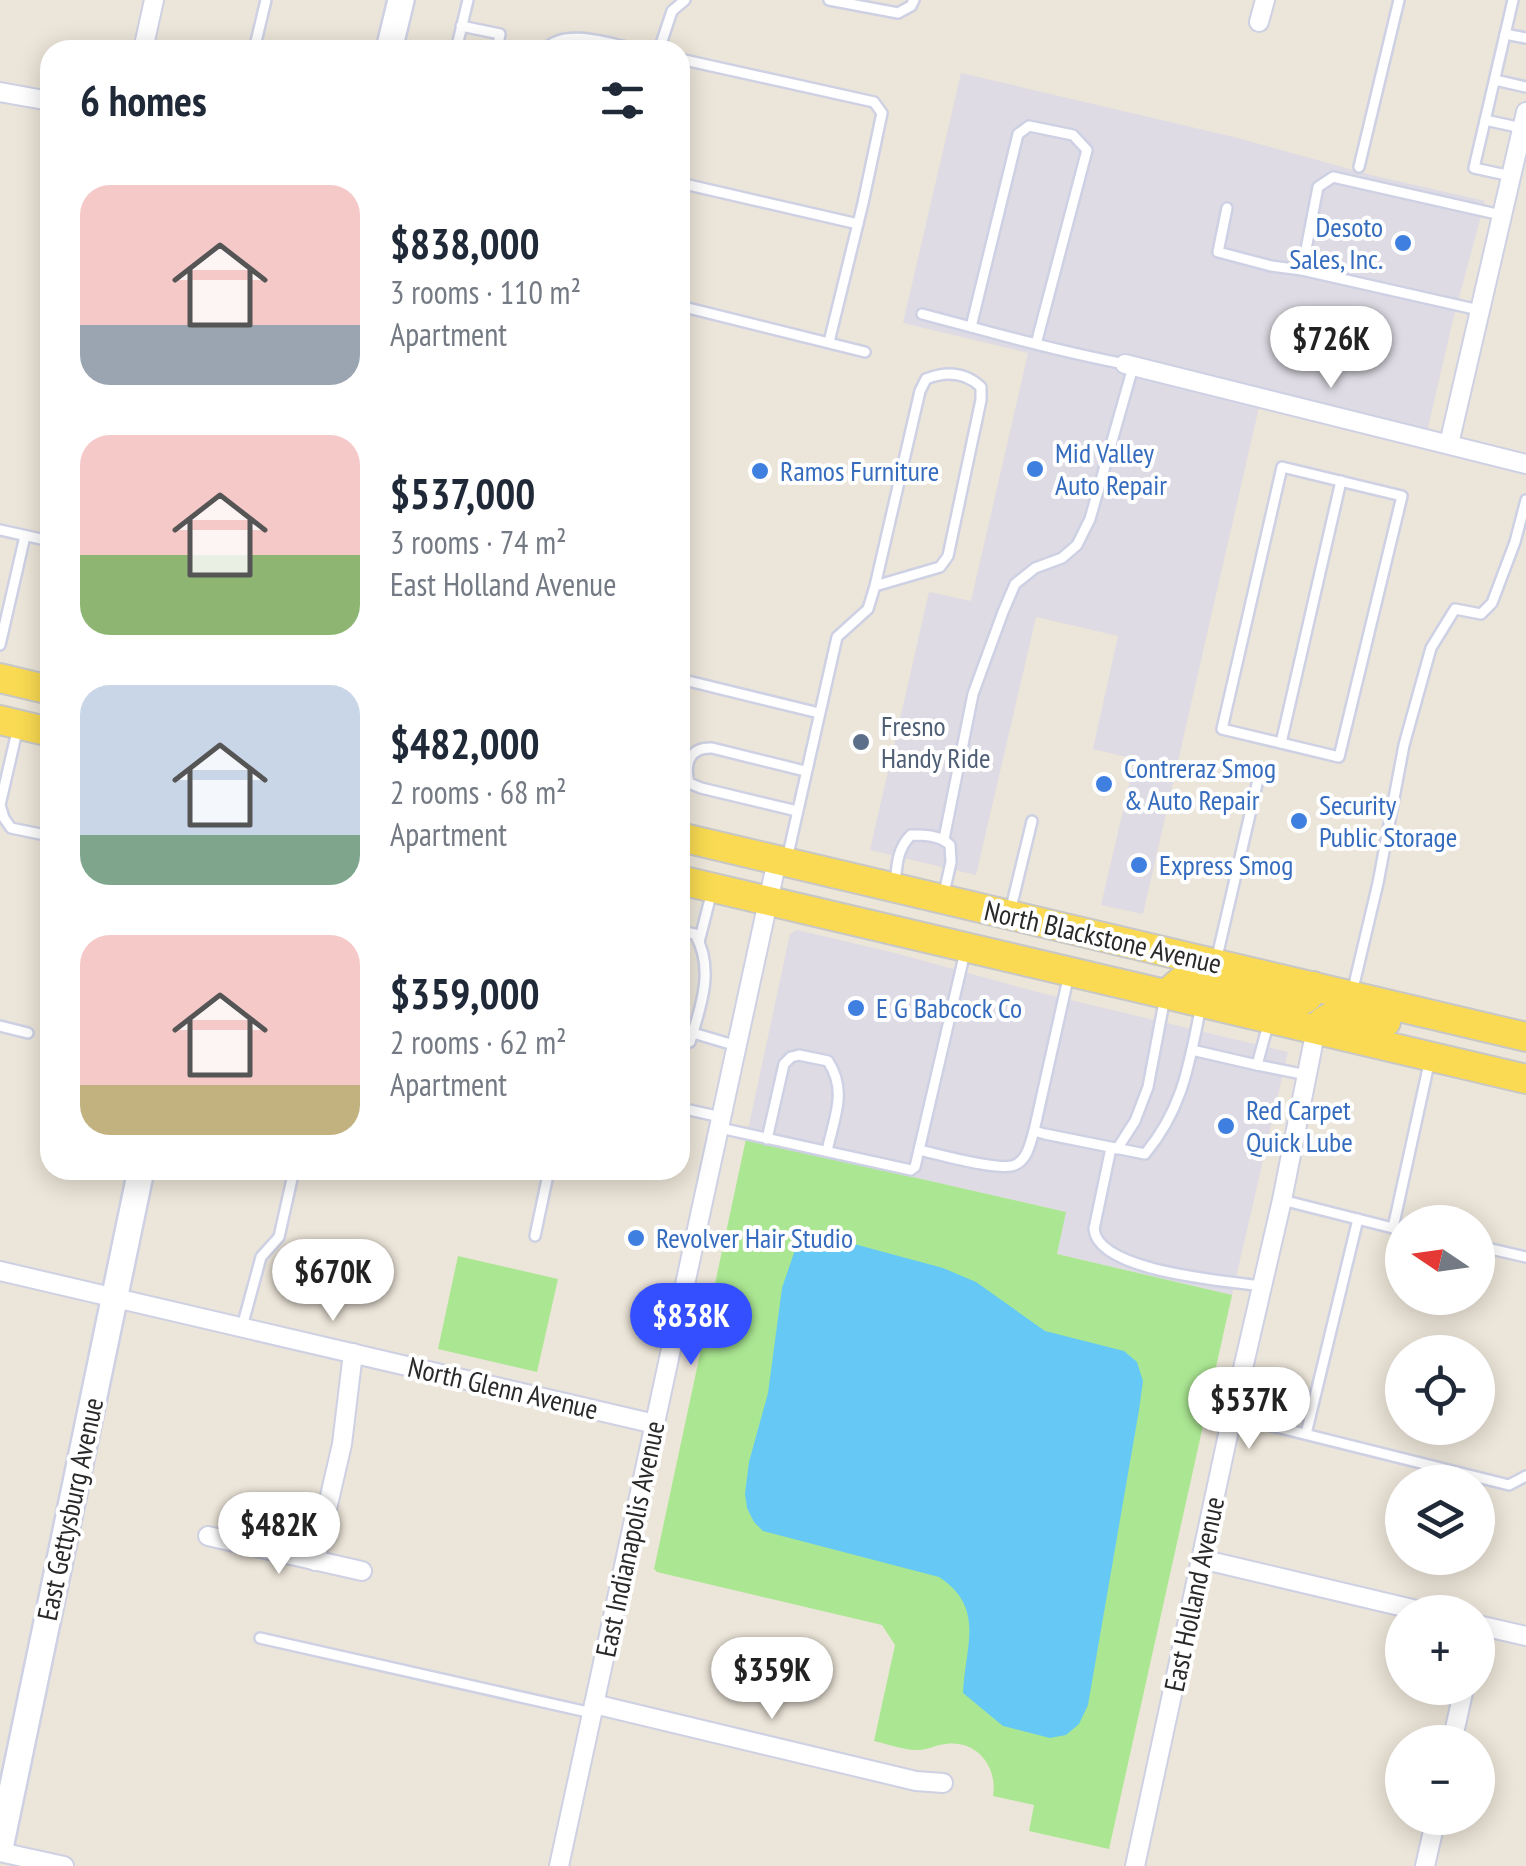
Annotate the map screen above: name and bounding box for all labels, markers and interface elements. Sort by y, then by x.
text: 6 homes [80,73,207,128]
icon: filters [595,73,650,128]
place label: Desoto Sales, Inc. [1289,208,1383,277]
text: $838,000 [390,216,540,271]
icon: home [160,225,280,345]
marker: Desoto Sales, Inc. [1392,232,1414,254]
text: 3 rooms · 110 m² [390,271,581,313]
pin: $726K [1261,306,1401,391]
text: Apartment [390,313,507,355]
text: $726K [1292,317,1370,359]
place label: Mid Valley Auto Repair [1055,434,1167,503]
place label: Ramos Furniture [780,452,939,489]
marker: Mid Valley Auto Repair [1024,458,1046,480]
marker: Ramos Furniture [749,460,771,482]
text: $537,000 [390,466,535,521]
icon: home [160,475,280,595]
text: 3 rooms · 74 m² [390,521,567,563]
text: East Holland Avenue [390,563,616,605]
place label: Fresno Handy Ride [881,707,990,776]
text: $482,000 [390,716,540,771]
icon: home [160,725,280,845]
marker: Fresno Handy Ride [850,731,872,753]
place label: Contreraz Smog & Auto Repair [1124,749,1276,818]
text: 2 rooms · 68 m² [390,771,567,813]
marker: Contreraz Smog & Auto Repair [1093,773,1115,795]
place label: Security Public Storage [1319,786,1457,855]
marker: Security Public Storage [1288,810,1310,832]
text: Apartment [390,813,507,855]
place label: Express Smog [1159,846,1293,883]
marker: Express Smog [1128,854,1150,876]
street label: North Blackstone Avenue [981,891,1225,982]
text: $359,000 [390,966,540,1021]
icon: home [160,975,280,1095]
place label: E G Babcock Co [876,989,1022,1026]
marker: E G Babcock Co [845,997,867,1019]
text: 2 rooms · 62 m² [390,1021,567,1063]
text: Apartment [390,1063,507,1105]
place label: Red Carpet Quick Lube [1246,1091,1353,1160]
marker: Red Carpet Quick Lube [1215,1115,1237,1137]
north arrow [1385,1205,1495,1315]
map controls [1385,1205,1495,1835]
place label: Revolver Hair Studio [656,1219,853,1256]
marker: Revolver Hair Studio [625,1227,647,1249]
pin: $670K [263,1239,403,1324]
text: $670K [294,1250,372,1292]
pin: $838K [621,1283,761,1368]
text: $838K [652,1294,730,1336]
button: locate [1385,1335,1495,1445]
street label: North Glenn Avenue [404,1348,602,1427]
pin: $537K [1179,1367,1319,1452]
text: $537K [1210,1378,1288,1420]
street label: East Gettysburg Avenue [28,1394,111,1624]
street label: East Indianapolis Avenue [586,1417,673,1660]
button: layers [1385,1465,1495,1575]
pin: $482K [209,1492,349,1577]
street label: East Holland Avenue [1155,1493,1232,1695]
text: $482K [240,1503,318,1545]
button: + [1385,1595,1495,1705]
pin: $359K [702,1637,842,1722]
text: $359K [733,1648,811,1690]
button: − [1385,1725,1495,1835]

